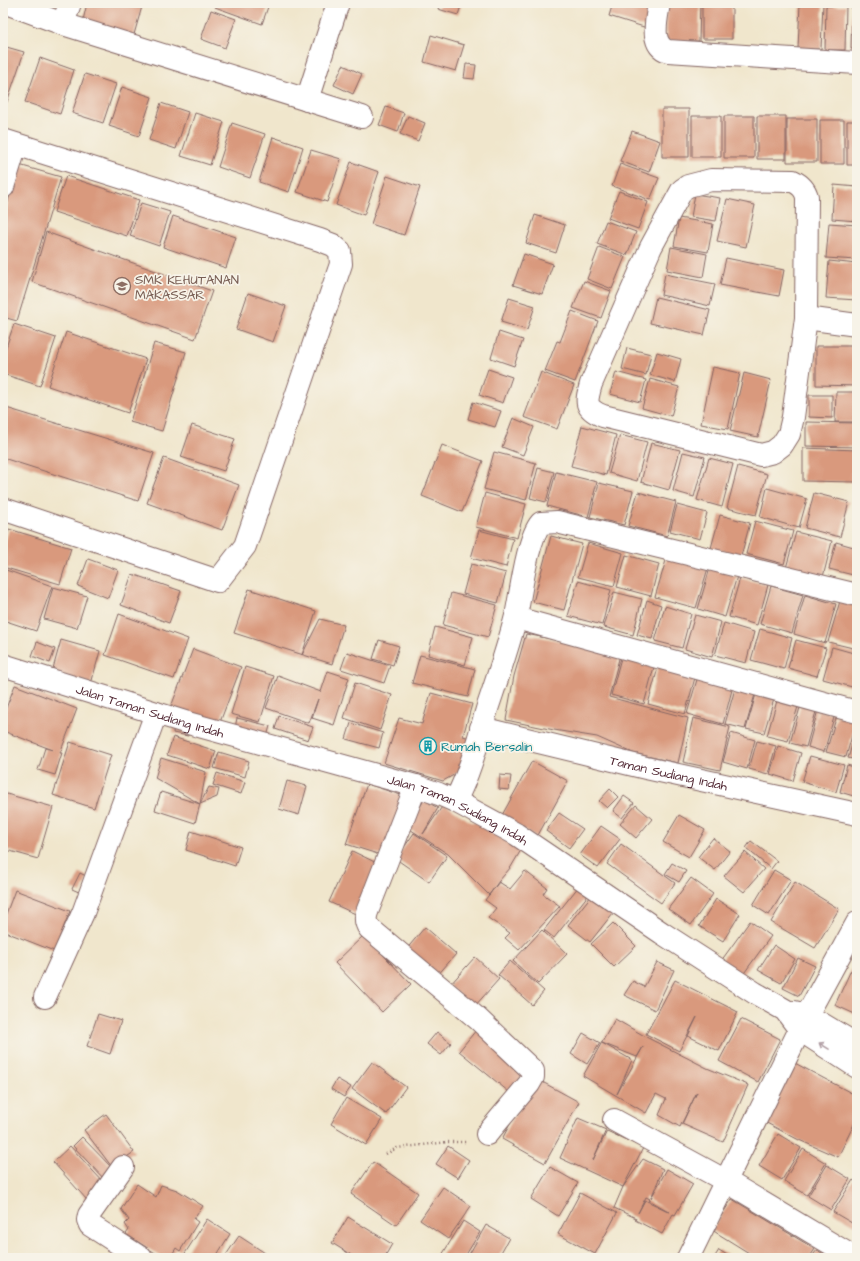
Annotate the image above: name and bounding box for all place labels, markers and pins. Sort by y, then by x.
place label: SMK KEHUTANAN MAKASSAR [135,271,239,304]
school or university icon: SMK KEHUTANAN MAKASSAR [112,276,132,296]
building icon: Rumah Bersalin [418,736,438,756]
place label: Rumah Bersalin [441,738,533,756]

